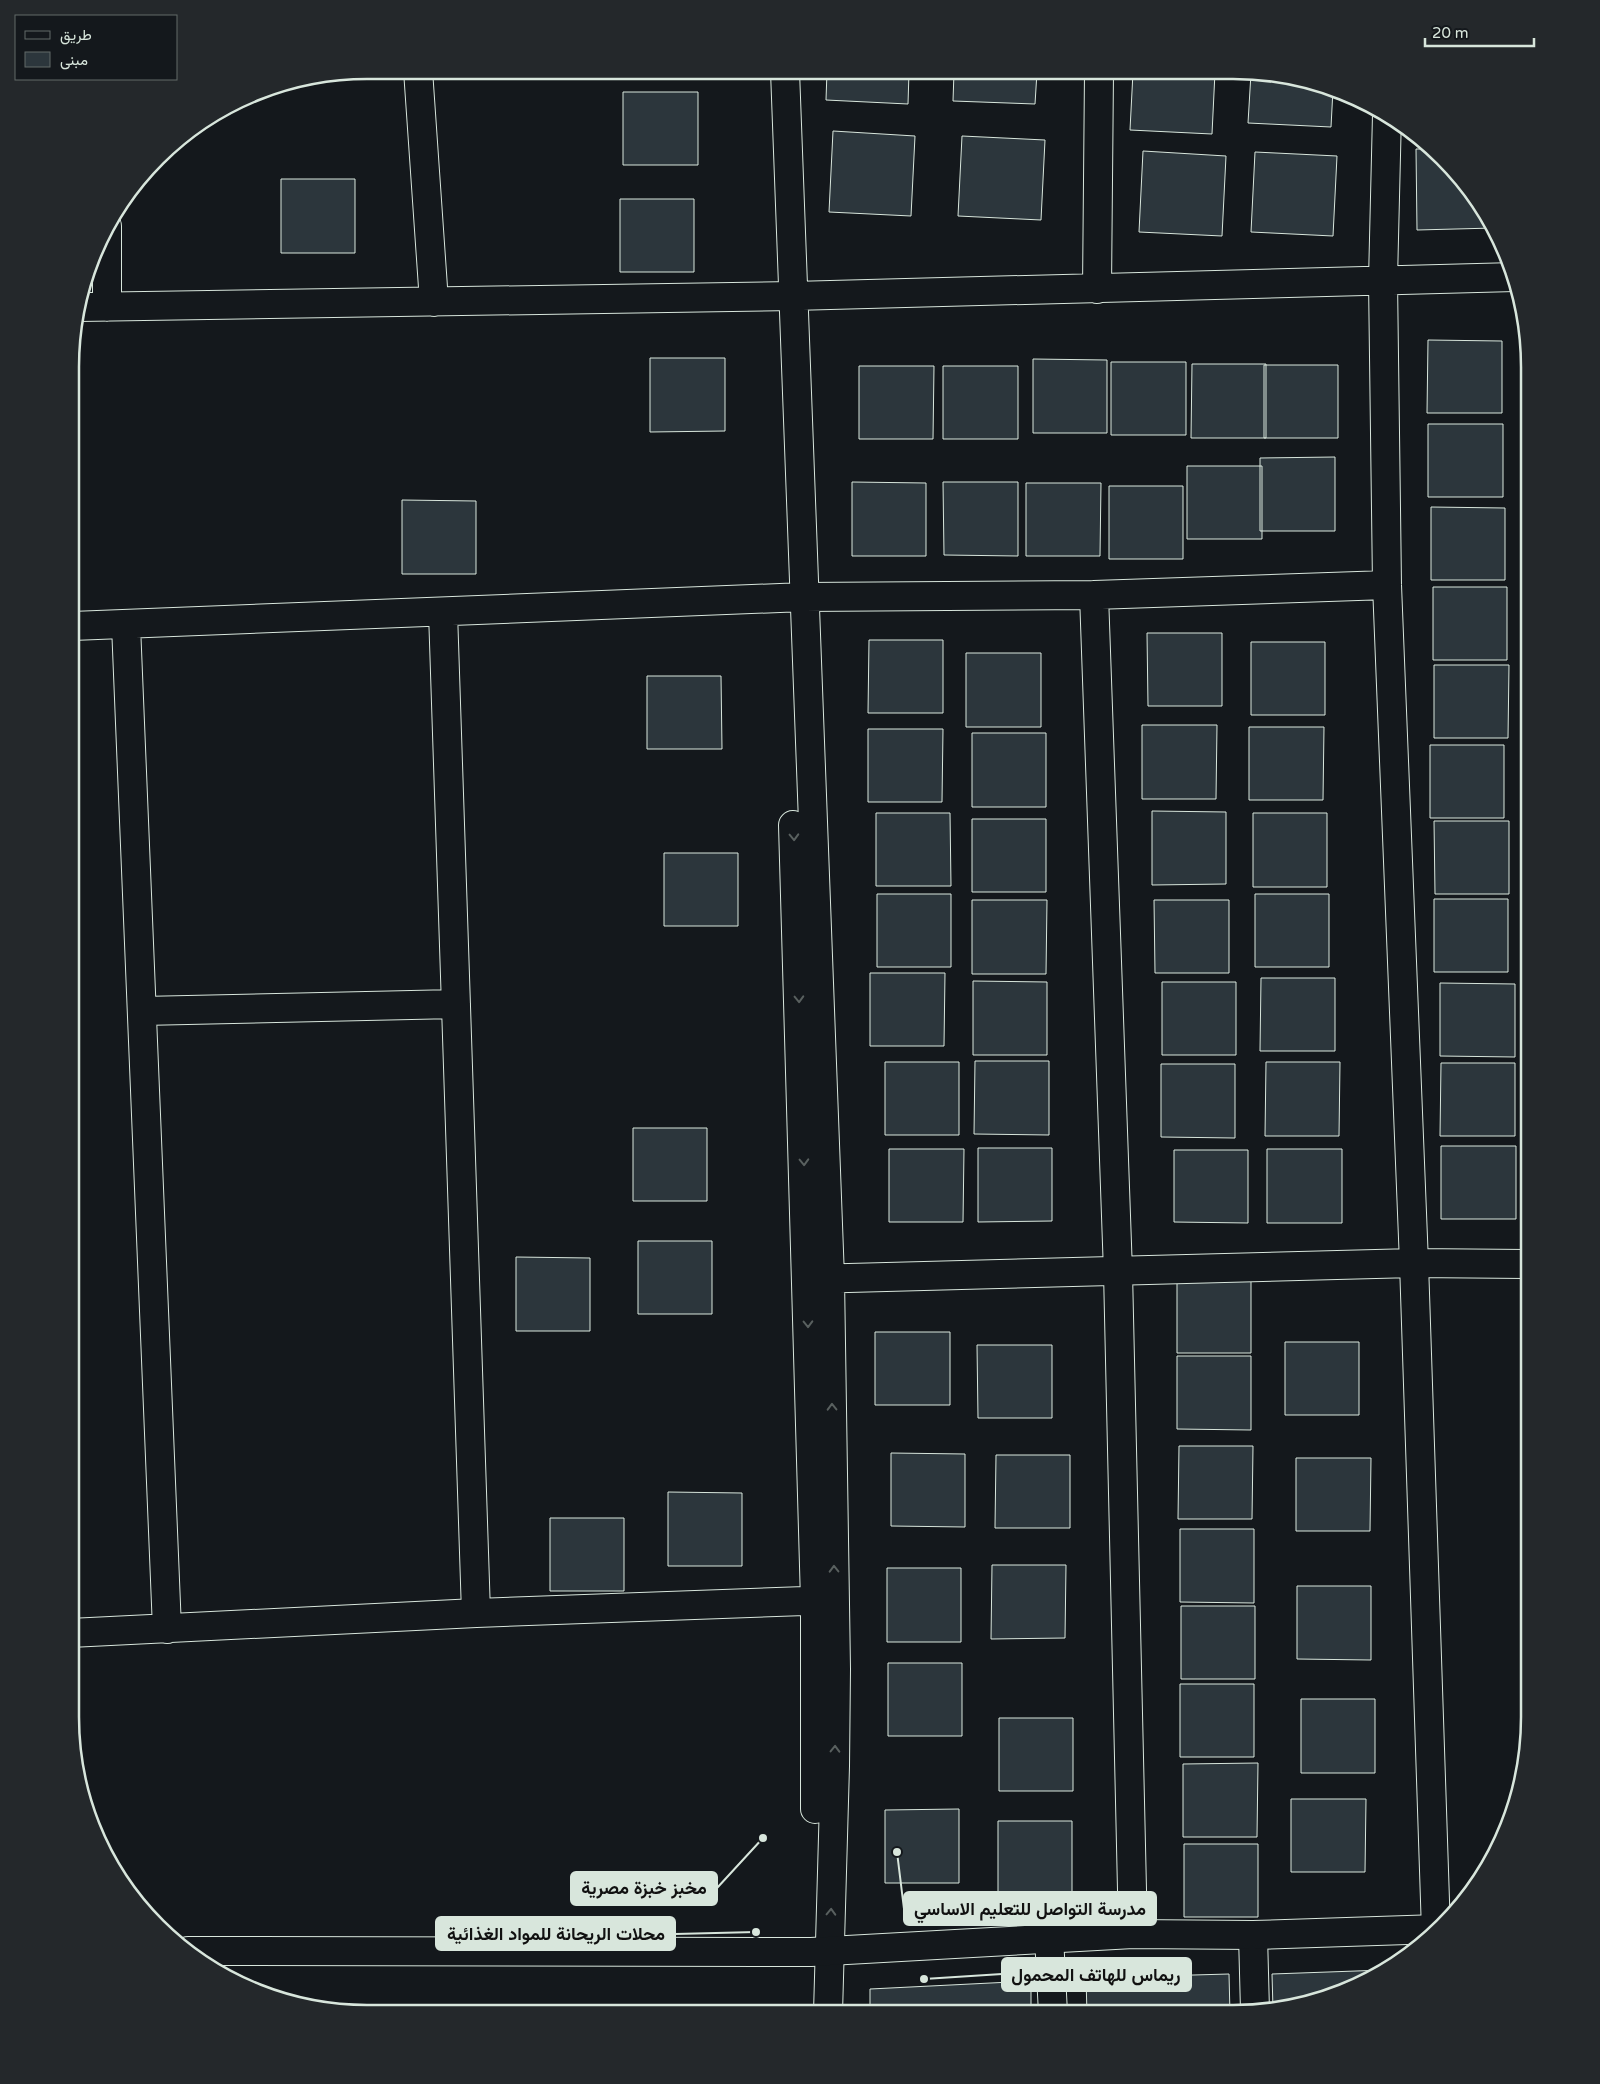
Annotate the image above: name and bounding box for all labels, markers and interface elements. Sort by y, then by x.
legend [15,15,178,80]
scale bar [1425,15,1534,47]
text: 20 m [1432,24,1469,42]
text: طريق [60,26,92,45]
text: مبنى [60,51,88,70]
one-way arrow [789,834,799,841]
one-way arrow [793,996,804,1004]
one-way arrow [798,1158,809,1166]
one-way arrow [803,1320,813,1328]
one-way arrow [826,1403,837,1411]
one-way arrow [829,1565,839,1573]
one-way arrow [830,1745,840,1752]
callout: مخبز خبزة مصرية [571,1872,717,1905]
text: مخبز خبزة مصرية [581,1877,707,1899]
callout: مدرسة التواصل للتعليم الاساسي [904,1892,1156,1925]
text: مدرسة التواصل للتعليم الاساسي [914,1898,1146,1924]
one-way arrow [825,1907,836,1915]
callout: محلات الريحانة للمواد الغذائية [436,1917,675,1950]
text: محلات الريحانة للمواد الغذائية [447,1923,665,1945]
callout: ريماس للهاتف المحمول [1002,1958,1191,1991]
text: ريماس للهاتف المحمول [1011,1964,1181,1986]

